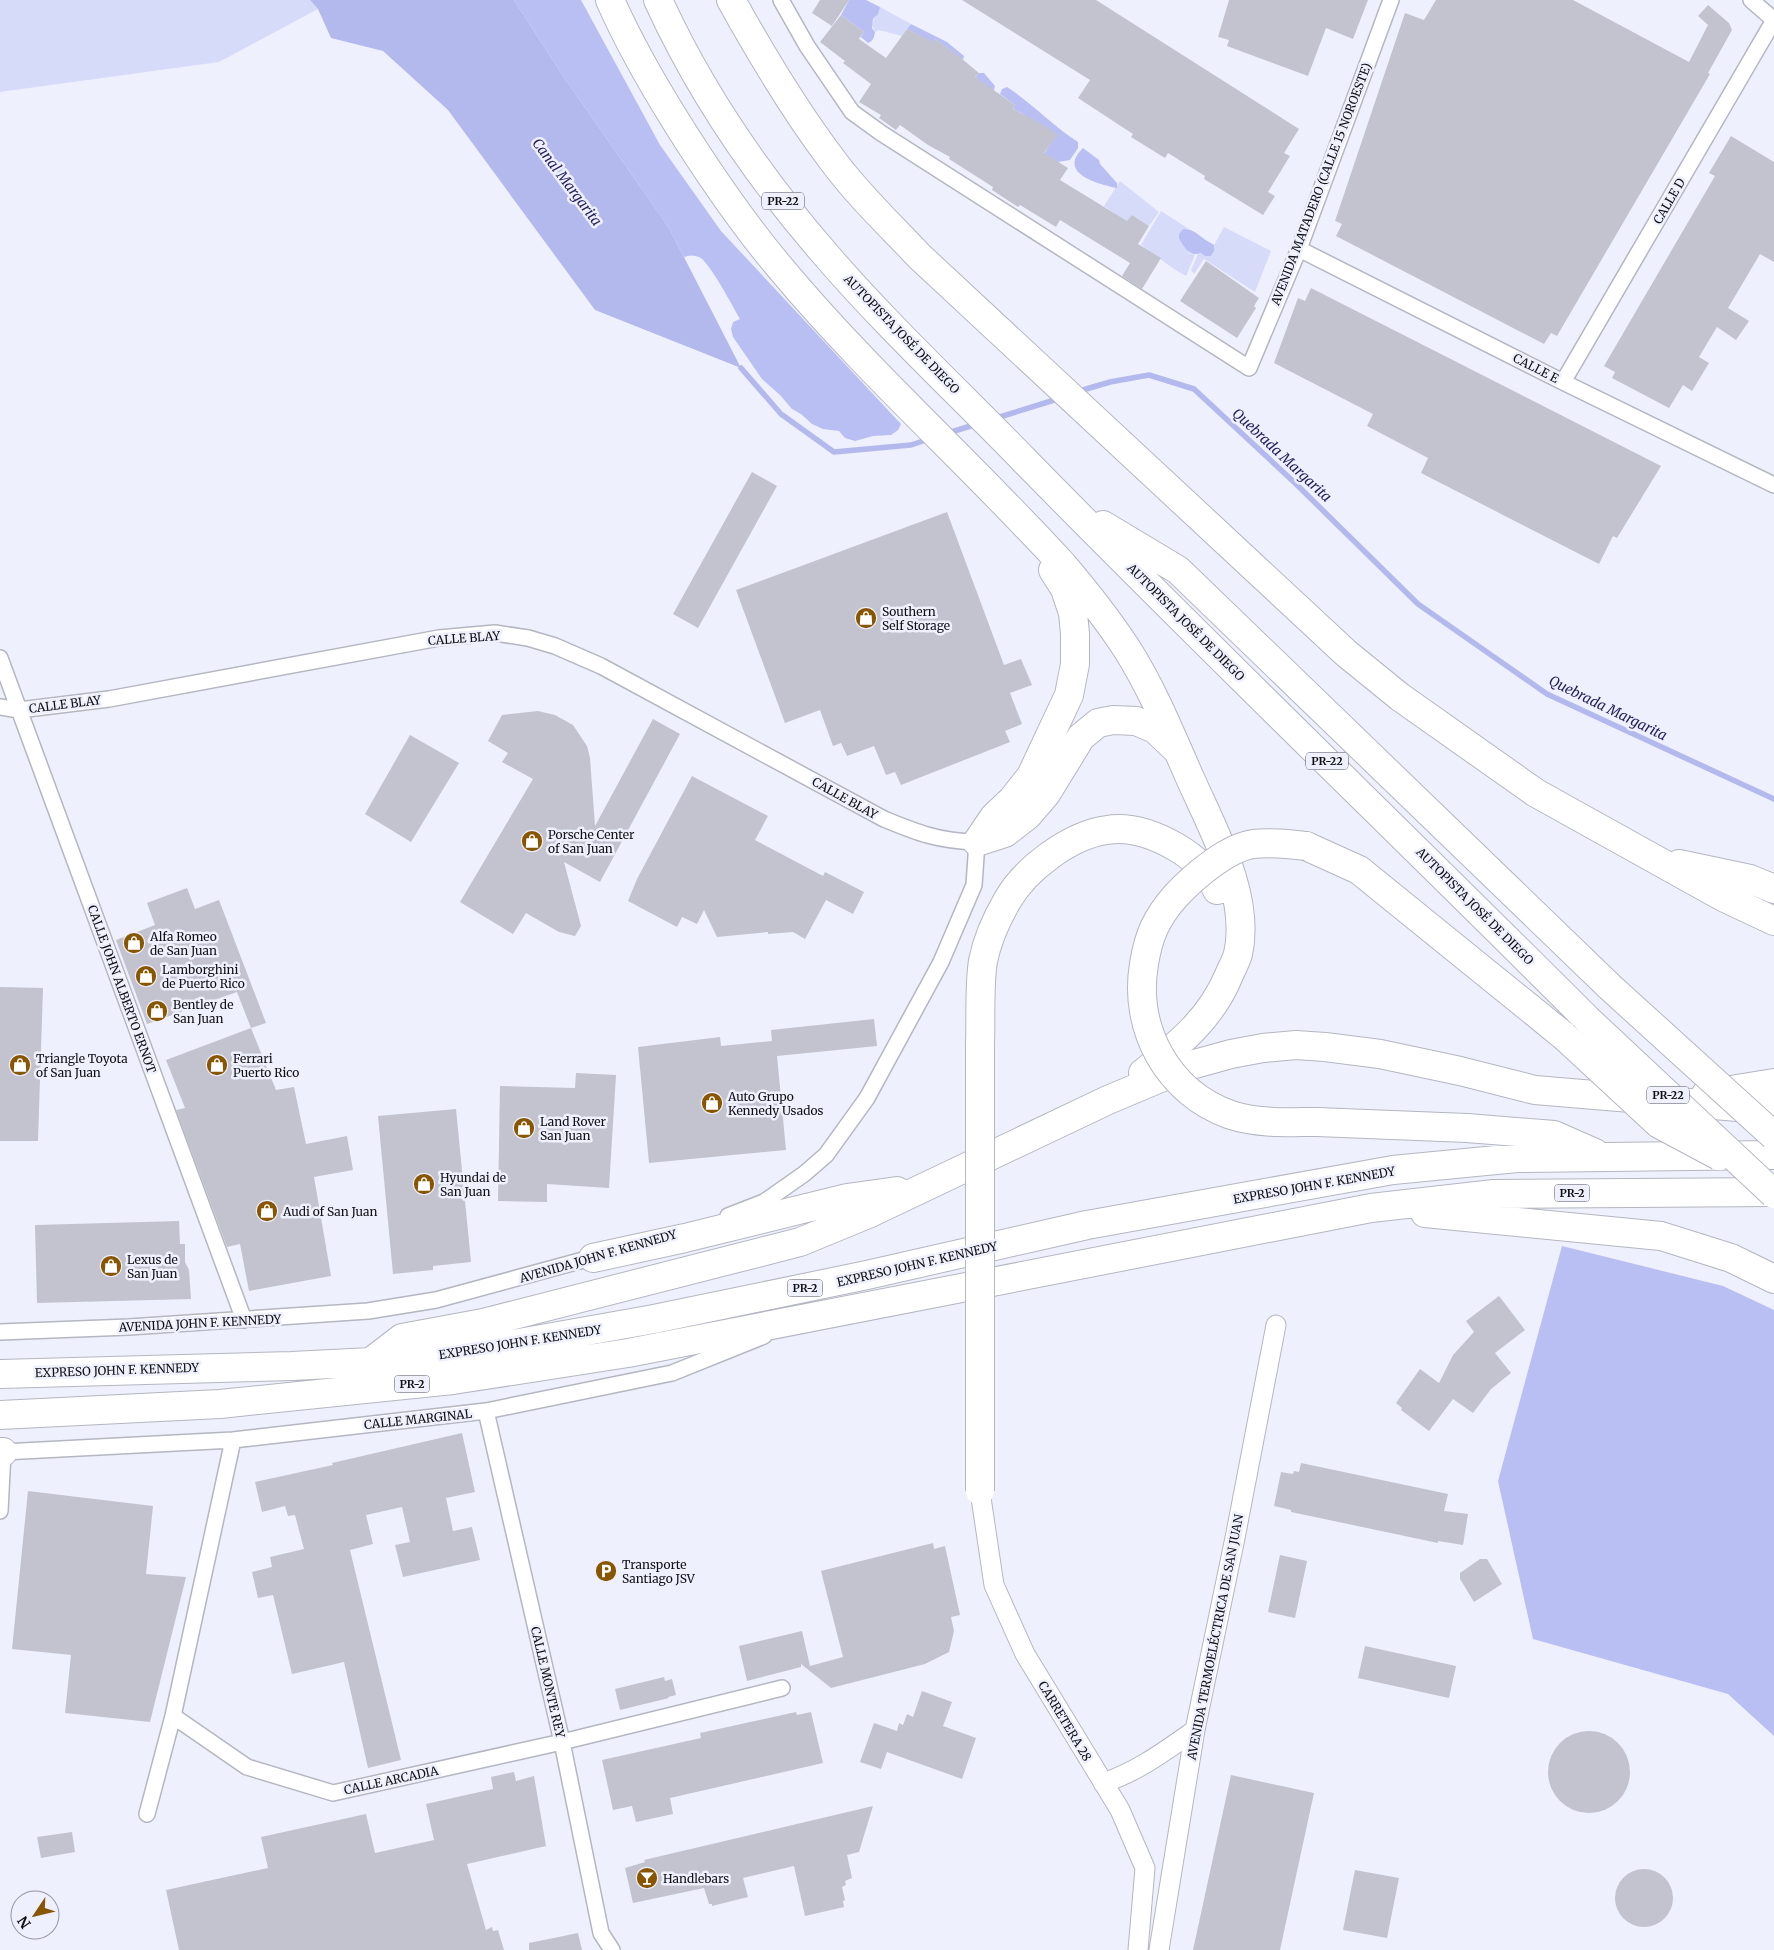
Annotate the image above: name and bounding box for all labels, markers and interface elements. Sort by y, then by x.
street label: AVENIDA MATADERO (CALLE 15 NOROESTE) [1267,61,1374,308]
water label: Canal Margarita [528,135,606,229]
street label: CALLE D [1650,175,1688,227]
road number: PR-22 [762,192,804,210]
street label: AUTOPISTA JOSÉ DE DIEGO [840,271,963,397]
street label: CALLE E [1511,350,1562,386]
water label: Quebrada Margarita [1229,404,1335,506]
street label: AUTOPISTA JOSÉ DE DIEGO [1124,560,1248,684]
place label: Southern Self Storage [882,604,950,633]
shop icon: Southern Self Storage [854,606,878,630]
street label: CALLE BLAY [427,628,501,648]
water label: Quebrada Margarita [1546,672,1670,744]
street label: CALLE BLAY [28,692,102,716]
road number: PR-22 [1306,752,1348,769]
street label: CALLE BLAY [810,774,881,822]
place label: Porsche Center of San Juan [548,827,635,856]
shop icon: Porsche Center of San Juan [520,829,544,853]
street label: AUTOPISTA JOSÉ DE DIEGO [1413,844,1537,968]
street label: CALLE JOHN ALBERTO ERNOT [85,903,160,1076]
place label: Alfa Romeo de San Juan [149,929,217,958]
shop icon: Alfa Romeo de San Juan [122,931,146,955]
place label: Lamborghini de Puerto Rico [162,962,245,991]
shop icon: Lamborghini de Puerto Rico [134,964,158,988]
place label: Bentley de San Juan [173,997,233,1026]
shop icon: Bentley de San Juan [145,999,169,1023]
place label: Triangle Toyota of San Juan [36,1051,128,1080]
place label: Ferrari Puerto Rico [233,1051,299,1080]
shop icon: Triangle Toyota of San Juan [8,1053,32,1077]
shop icon: Ferrari Puerto Rico [205,1053,229,1077]
road number: PR-22 [1647,1086,1689,1104]
place label: Auto Grupo Kennedy Usados [727,1089,823,1118]
shop icon: Auto Grupo Kennedy Usados [700,1091,724,1115]
place label: Land Rover San Juan [540,1114,606,1143]
shop icon: Land Rover San Juan [512,1116,536,1140]
street label: EXPRESO JOHN F. KENNEDY [1232,1163,1396,1207]
place label: Hyundai de San Juan [440,1170,506,1199]
shop icon: Hyundai de San Juan [412,1172,436,1196]
road number: PR-2 [1554,1184,1590,1202]
shop icon: Audi of San Juan [255,1199,279,1223]
place label: Audi of San Juan [282,1204,378,1219]
street label: AVENIDA JOHN F. KENNEDY [517,1226,678,1286]
street label: EXPRESO JOHN F. KENNEDY [835,1238,999,1290]
place label: Lexus de San Juan [127,1252,178,1281]
shop icon: Lexus de San Juan [99,1254,123,1278]
road number: PR-2 [788,1280,822,1296]
street label: AVENIDA JOHN F. KENNEDY [117,1311,282,1335]
street label: EXPRESO JOHN F. KENNEDY [438,1322,603,1362]
street label: EXPRESO JOHN F. KENNEDY [35,1360,200,1380]
road number: PR-2 [394,1376,430,1392]
street label: CALLE MARGINAL [363,1406,473,1432]
street label: AVENIDA TERMOELÉCTRICA DE SAN JUAN [1184,1512,1246,1762]
place label: Transporte Santiago JSV [622,1557,696,1586]
parking icon: Transporte Santiago JSV [594,1559,618,1583]
street label: CALLE MONTE REY [528,1625,568,1739]
street label: CARRETERA 28 [1035,1678,1095,1764]
street label: CALLE ARCADIA [342,1763,440,1797]
bar icon: Handlebars [635,1866,659,1890]
place label: Handlebars [663,1871,729,1886]
north arrow [10,1890,60,1940]
text: N [14,1913,35,1932]

